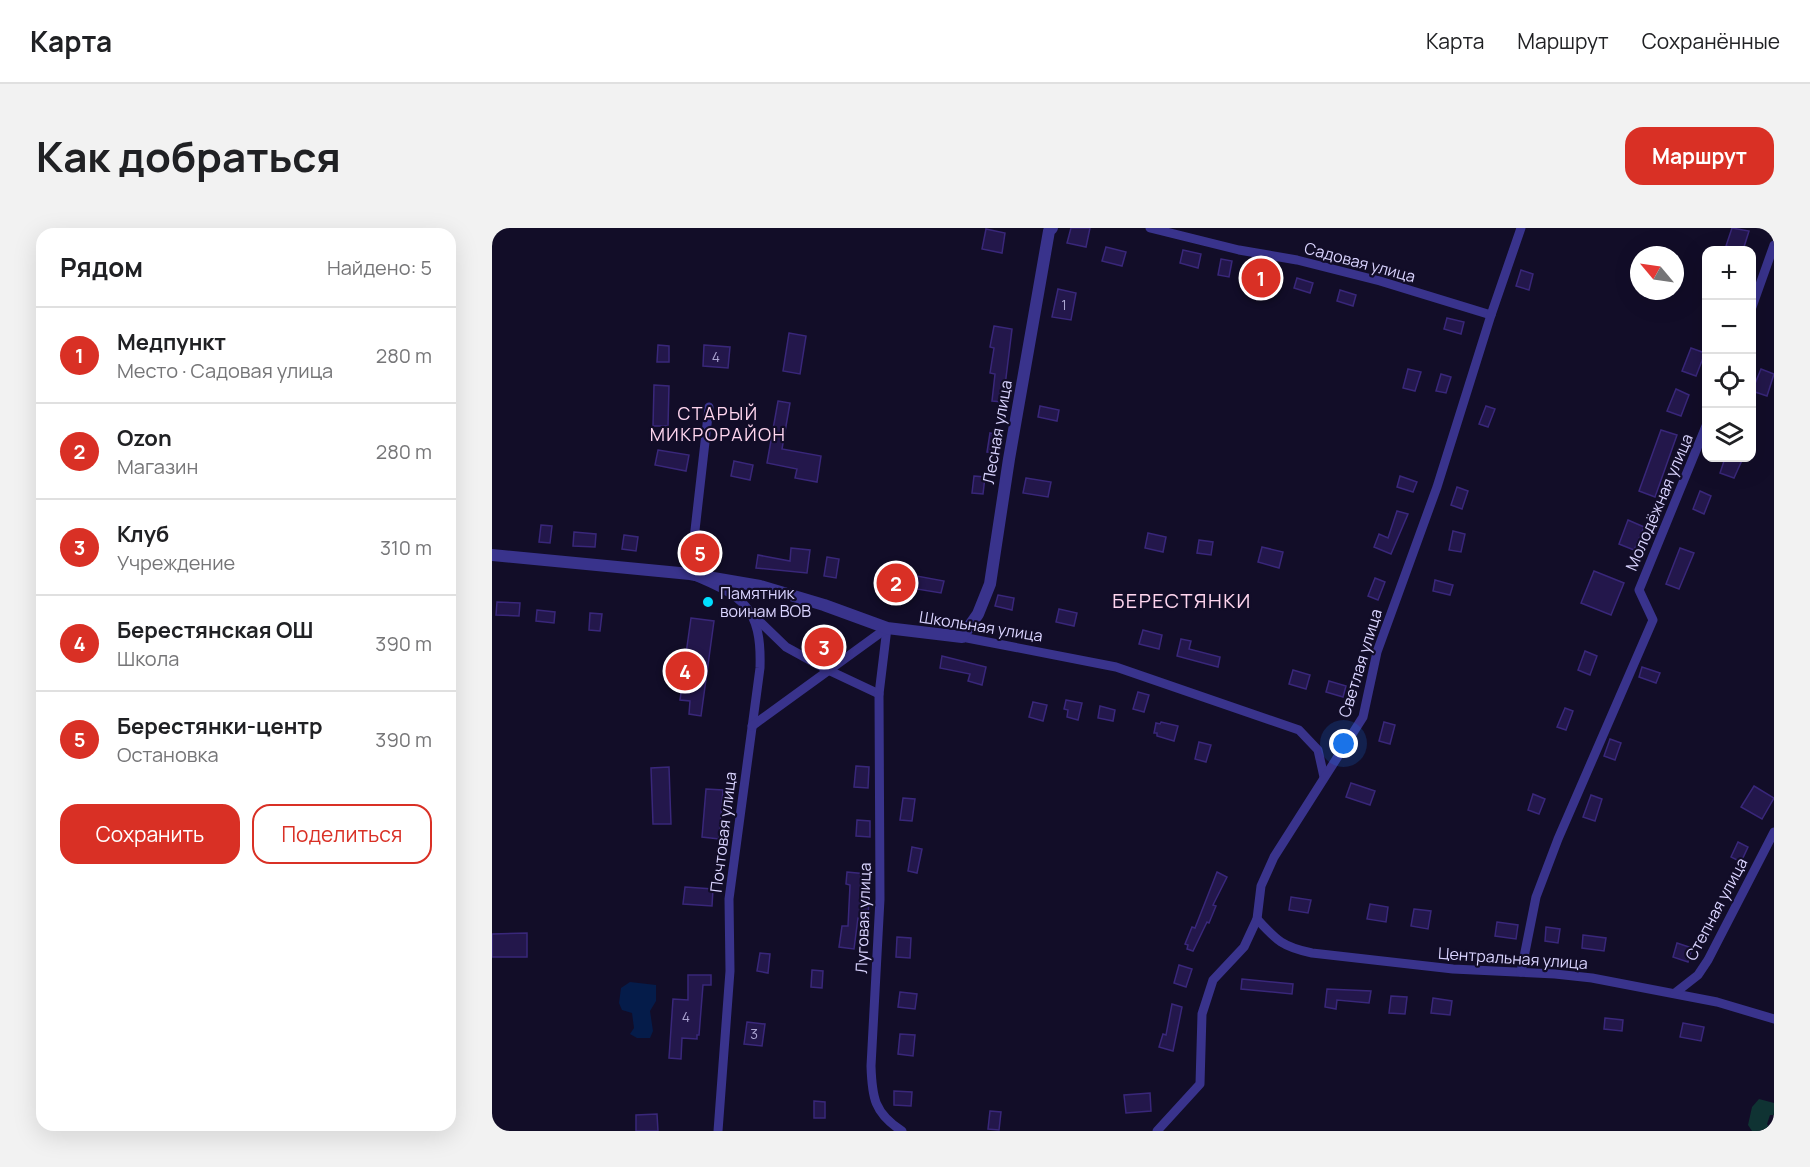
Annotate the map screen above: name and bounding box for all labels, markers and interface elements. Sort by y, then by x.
text: Карта [30,22,112,60]
text: Карта [1426,27,1484,55]
text: Маршрут [1517,27,1609,55]
text: Сохранённые [1642,27,1780,55]
text: Как добраться [36,127,341,185]
button: Маршрут [1625,127,1774,185]
street label: Садовая улица [1302,237,1418,287]
north arrow [1630,246,1684,300]
map controls [1702,246,1756,462]
button: + [1702,246,1756,300]
text: Рядом [60,249,143,285]
text: Найдено: 5 [327,254,432,281]
pin: 1 [1242,256,1280,300]
house number: 1 [1061,295,1067,314]
button: − [1702,300,1756,354]
text: Медпункт [117,327,226,357]
text: 1 [75,342,84,369]
text: 280 m [376,342,432,369]
house number: 4 [712,347,720,366]
button: locate [1702,354,1756,408]
text: Место · Садовая улица [117,357,333,384]
street label: Лесная улица [977,378,1017,486]
district label: СТАРЫЙ МИКРОРАЙОН [650,401,786,446]
button: layers [1702,408,1756,462]
text: Ozon [117,423,172,453]
street label: Молодёжная улица [1620,430,1698,574]
text: 2 [74,438,85,465]
text: 280 m [376,438,432,465]
text: Магазин [117,453,198,480]
text: Клуб [117,519,169,549]
pin: 5 [680,530,720,576]
text: 3 [74,534,85,561]
text: 310 m [380,534,432,561]
text: Учреждение [117,549,235,576]
pin: 2 [876,560,916,606]
place label: Памятник воинам ВОВ [720,582,811,622]
district label: БЕРЕСТЯНКИ [1112,587,1252,614]
marker: Памятник воинам ВОВ [701,595,715,609]
street label: Школьная улица [918,605,1044,647]
street label: Светлая улица [1333,606,1387,720]
text: Берестянская ОШ [117,615,313,645]
pin: 3 [804,624,844,670]
text: 4 [73,630,86,657]
text: 390 m [375,630,432,657]
text: Школа [117,645,179,672]
pin: 4 [666,648,704,694]
text: Берестянки-центр [117,711,323,741]
text: 5 [74,726,85,753]
text: 390 m [375,726,432,753]
your location [1329,729,1358,758]
text: Остановка [117,741,219,768]
street label: Почтовая улица [705,770,741,894]
button: Сохранить [60,804,240,864]
button: Поделиться [252,804,432,864]
street label: Степная улица [1680,854,1752,964]
street label: Луговая улица [850,862,876,974]
street label: Центральная улица [1437,942,1589,974]
house number: 4 [682,1007,690,1026]
house number: 3 [750,1024,758,1043]

